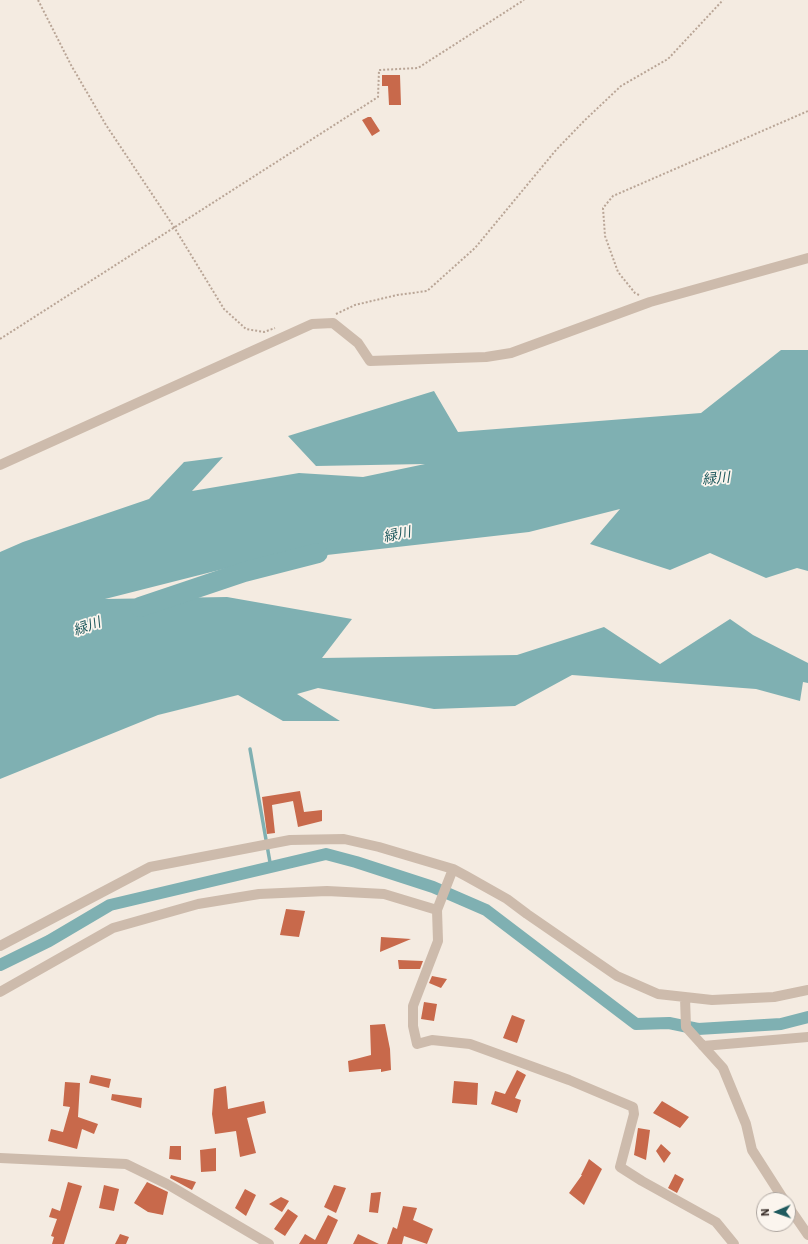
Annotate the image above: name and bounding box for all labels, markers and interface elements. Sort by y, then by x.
water label: 緑川 [701,469,731,489]
water label: 緑川 [382,524,412,546]
water label: 緑川 [71,614,103,640]
north arrow [756,1192,796,1232]
text: N [758,1208,772,1217]

